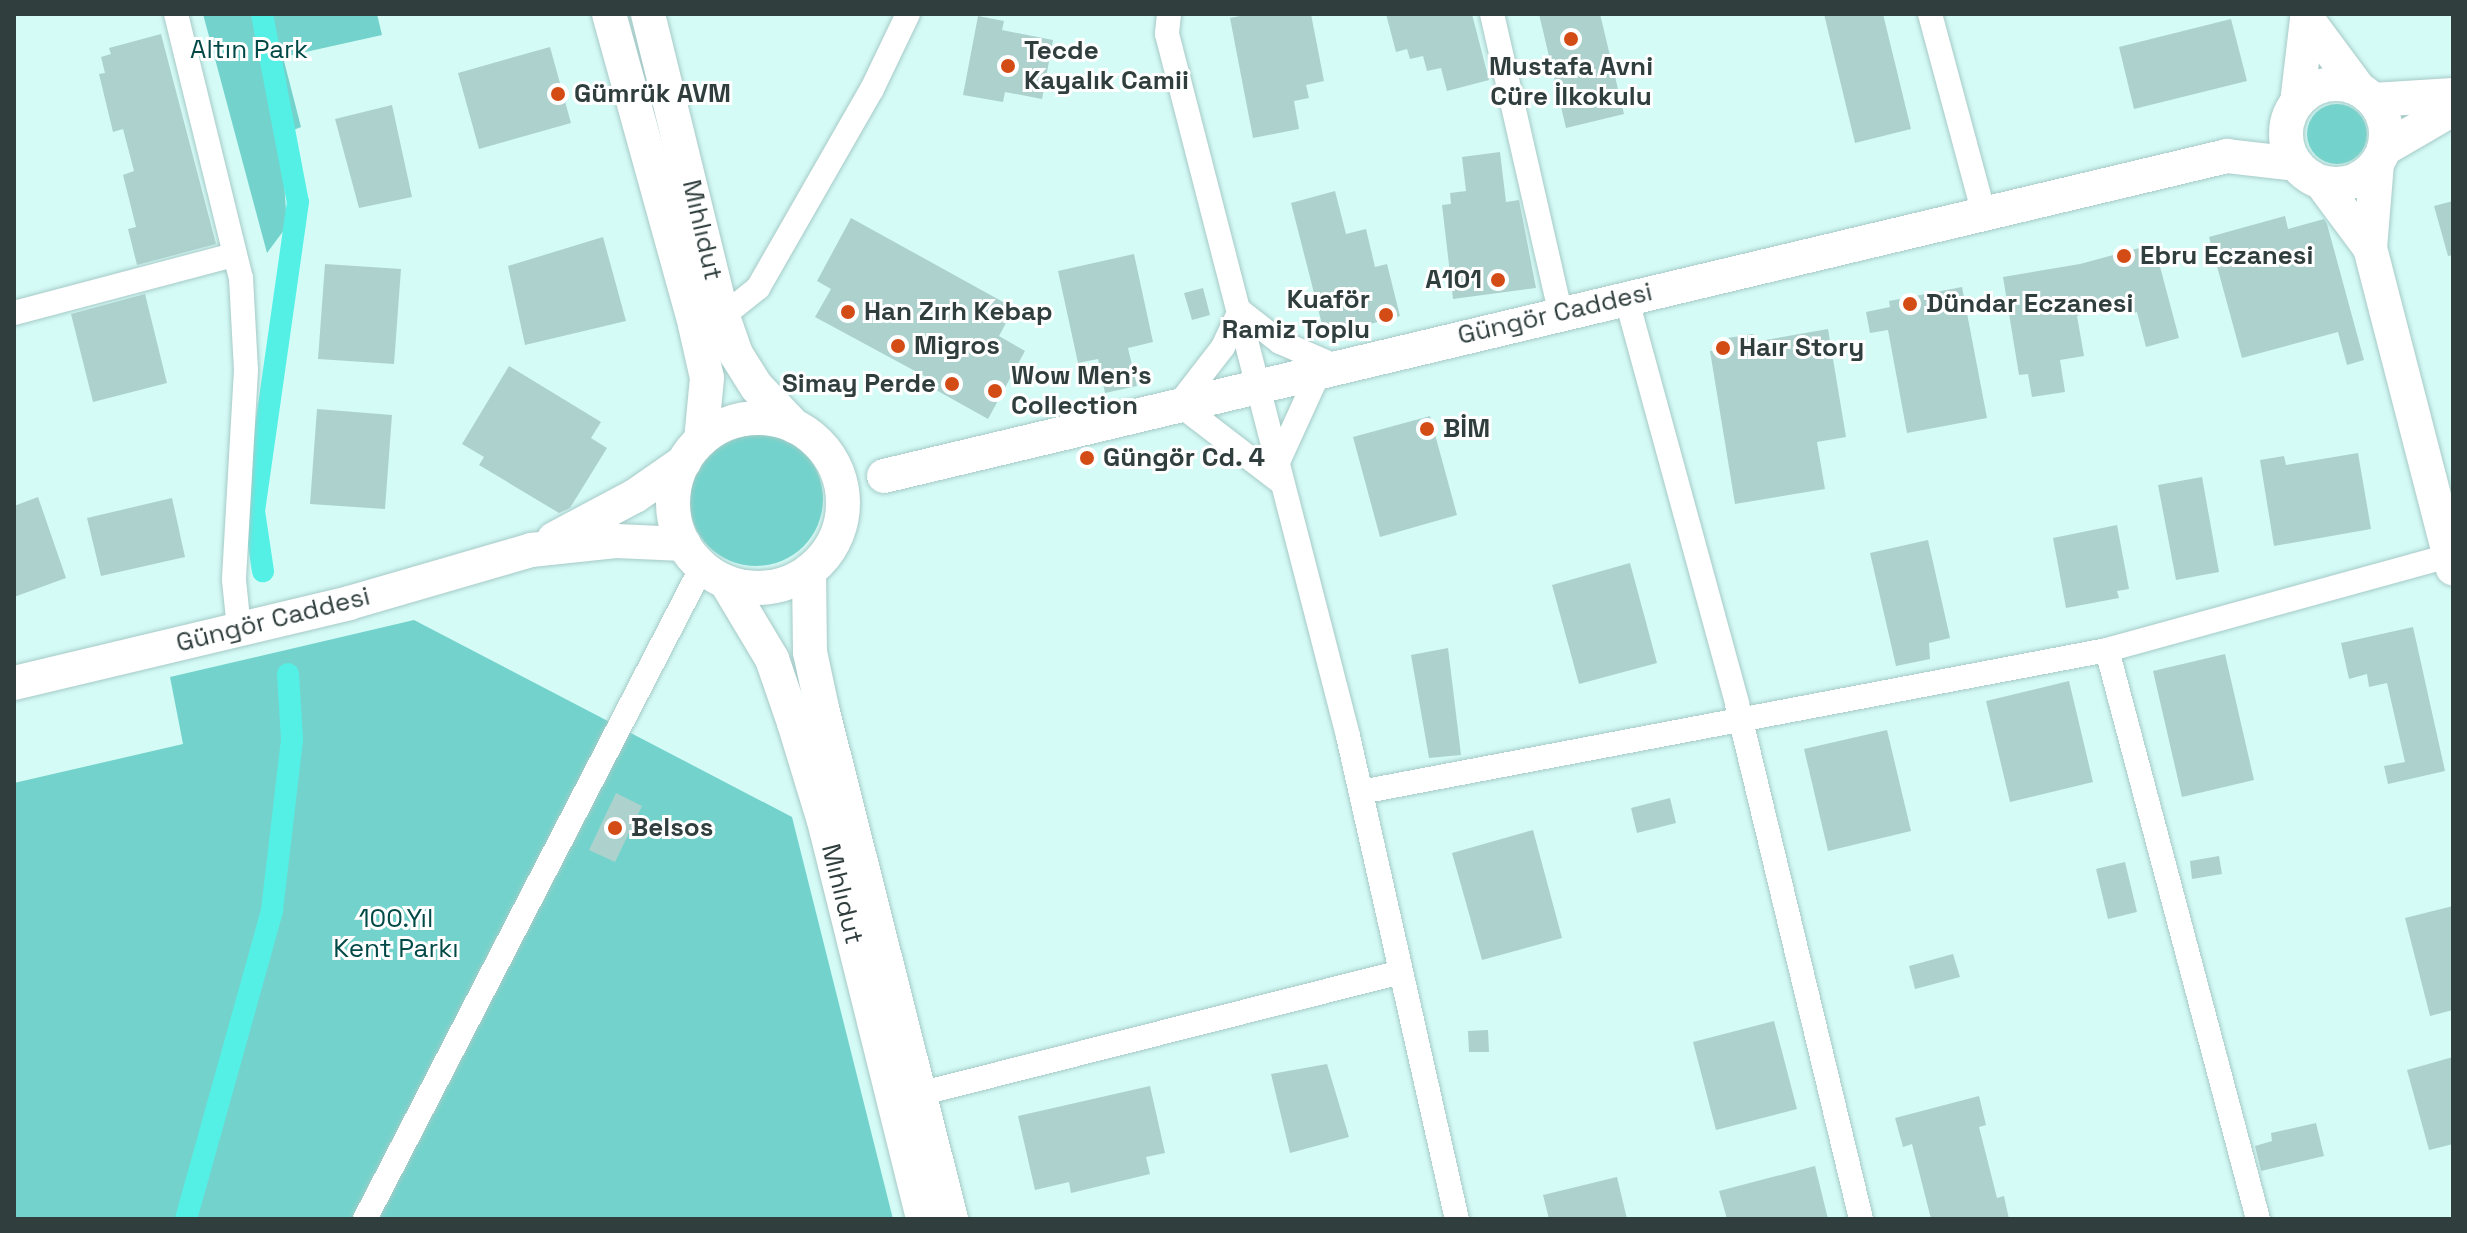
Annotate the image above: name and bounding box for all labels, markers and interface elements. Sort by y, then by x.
marker: Mustafa Avni Cüre İlkokulu [1562,30,1580,48]
park label: Altın Park [190,34,308,66]
place label: Tecde Kayalık Camii [1024,35,1189,96]
place label: Mustafa Avni Cüre İlkokulu [1489,51,1653,112]
marker: Tecde Kayalık Camii [999,57,1017,75]
place label: Gümrük AVM [574,78,731,110]
marker: Gümrük AVM [549,85,567,103]
street label: Mıhlıdut [675,177,729,283]
place label: Ebru Eczanesi [2140,240,2313,272]
marker: Ebru Eczanesi [2115,247,2133,265]
place label: A101 [1425,264,1482,296]
marker: A101 [1489,271,1507,289]
street label: Güngör Caddesi [1455,276,1655,352]
place label: Kuaför Ramiz Toplu [1221,284,1370,346]
place label: Dündar Eczanesi [1926,288,2133,320]
marker: Dündar Eczanesi [1901,295,1919,313]
place label: Han Zırh Kebap [864,296,1053,328]
marker: Han Zırh Kebap [839,303,857,321]
marker: Kuaför Ramiz Toplu [1377,306,1395,324]
place label: Migros [914,330,1000,362]
place label: Haır Story [1739,332,1864,364]
marker: Migros [889,337,907,355]
marker: Haır Story [1714,339,1732,357]
place label: Wow Men's Collection [1011,360,1152,422]
place label: Simay Perde [782,368,936,400]
marker: Simay Perde [943,375,961,393]
marker: Wow Men's Collection [986,382,1004,400]
place label: BİM [1443,413,1490,445]
marker: BİM [1418,420,1436,438]
place label: Güngör Cd. 4 [1103,442,1266,474]
marker: Güngör Cd. 4 [1078,449,1096,467]
street label: Güngör Caddesi [173,581,373,659]
place label: Belsos [631,812,713,844]
marker: Belsos [606,819,624,837]
street label: Mıhlıdut [815,841,869,947]
park label: 100.Yıl Kent Parkı [333,903,459,964]

